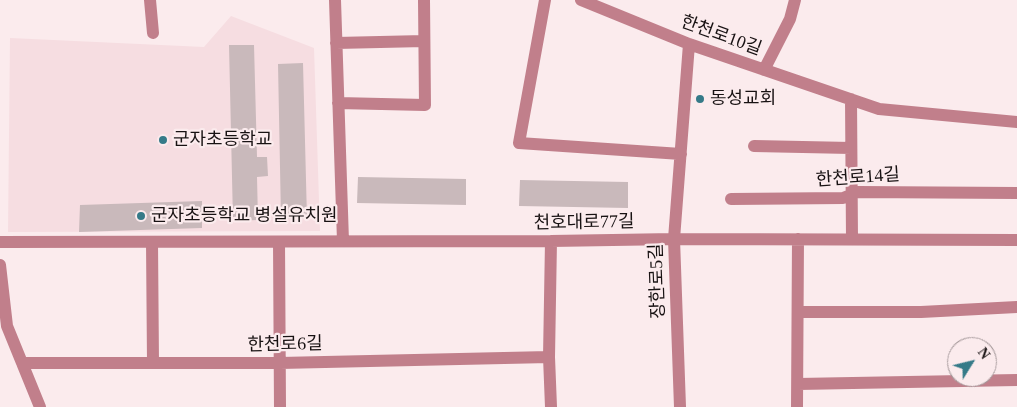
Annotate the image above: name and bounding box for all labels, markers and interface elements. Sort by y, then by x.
street label: 한천로10길 [678,11,764,61]
place label: 동성교회 [710,88,776,110]
marker: 동성교회 [694,93,706,105]
place label: 군자초등학교 [173,129,272,151]
marker: 군자초등학교 [157,134,169,146]
street label: 한천로14길 [815,164,901,192]
place label: 군자초등학교 병설유치원 [151,205,338,227]
marker: 군자초등학교 병설유치원 [135,210,147,222]
street label: 천호대로77길 [533,211,635,235]
street label: 장한로5길 [646,243,670,319]
street label: 한천로6길 [247,334,323,356]
north arrow [947,337,997,387]
text: N [975,345,993,362]

